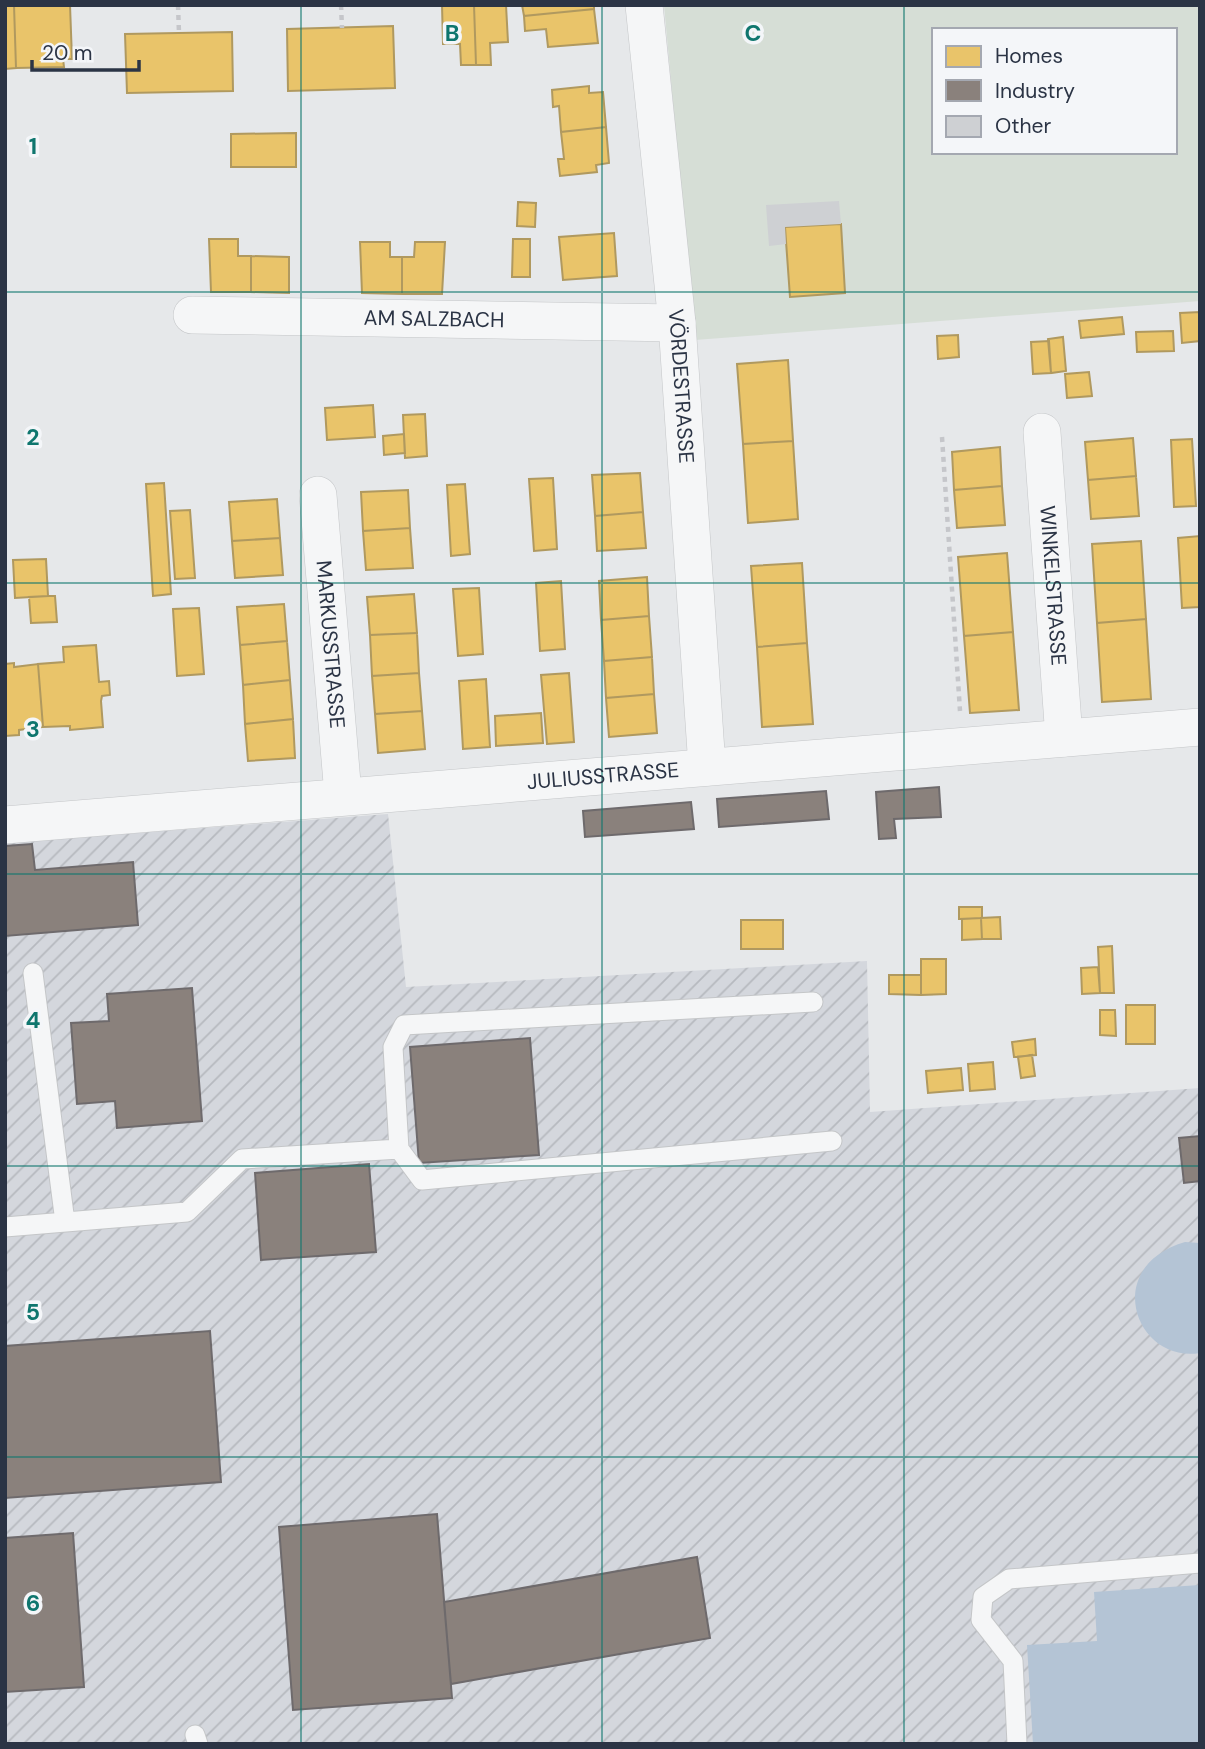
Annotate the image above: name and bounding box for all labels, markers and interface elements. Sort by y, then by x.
text: B [445,18,459,48]
text: C [745,18,761,48]
scale bar [32,28,138,72]
legend [932,28,1177,154]
text: 20 m [42,39,93,67]
text: Homes [995,42,1063,70]
text: Industry [995,77,1075,105]
text: Other [995,112,1051,140]
text: 1 [29,131,37,161]
street label: AM SALZBACH [363,304,505,334]
street label: VÖRDESTRASSE [662,307,700,464]
text: 2 [26,422,40,452]
street label: WINKELSTRASSE [1033,504,1073,667]
street label: MARKUSSTRASSE [310,559,351,730]
text: 3 [26,714,40,744]
street label: JULIUSSTRASSE [526,756,680,796]
text: 4 [26,1005,41,1035]
text: 5 [26,1297,40,1327]
text: 6 [26,1588,40,1618]

